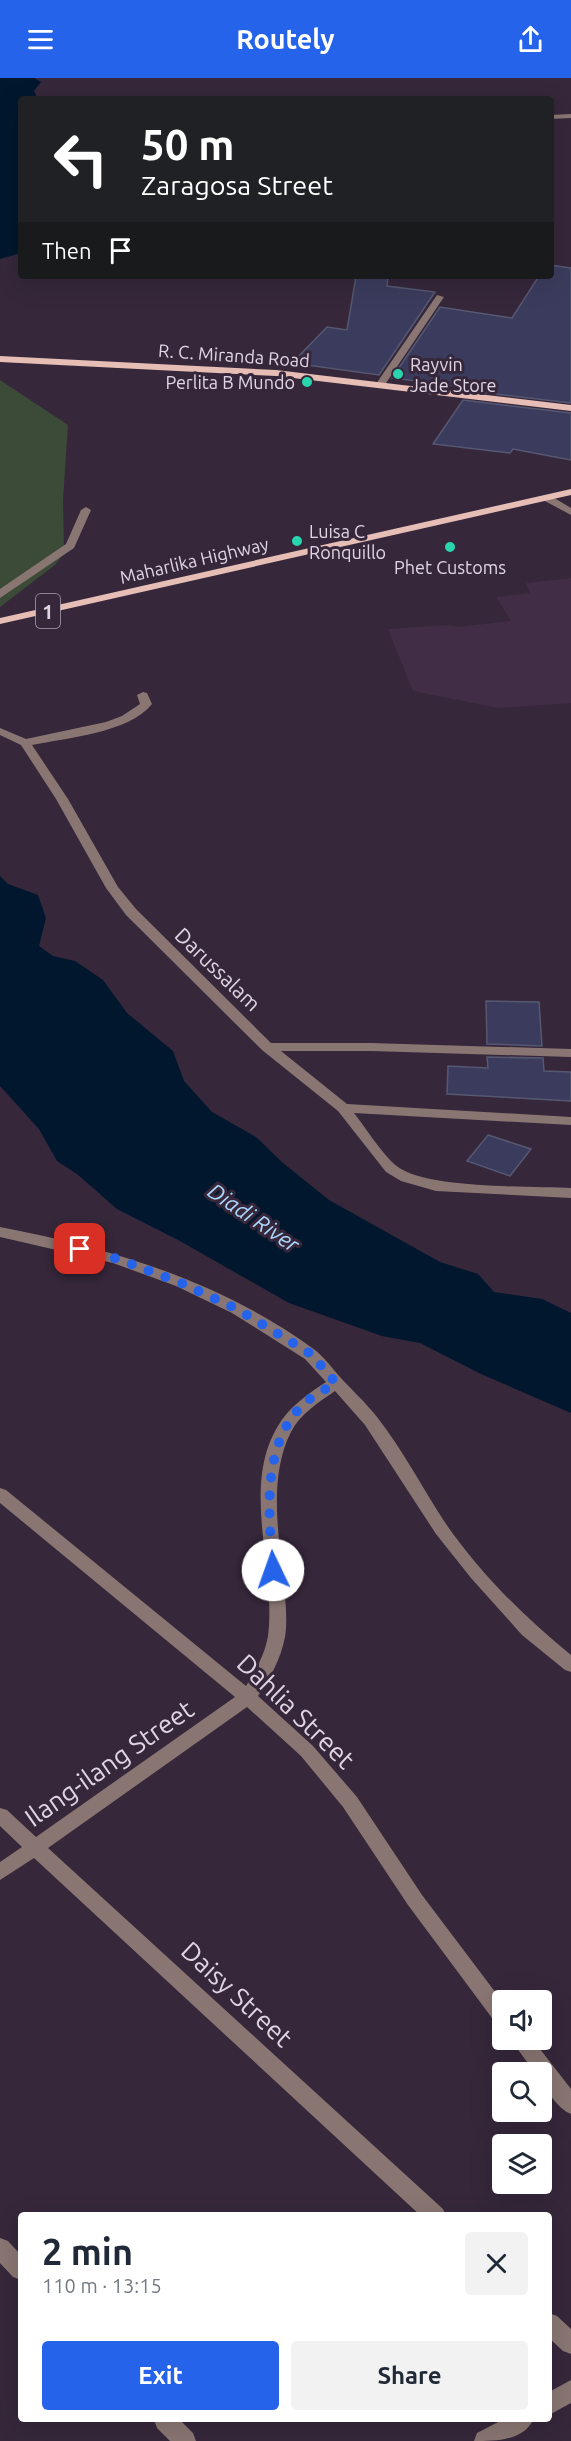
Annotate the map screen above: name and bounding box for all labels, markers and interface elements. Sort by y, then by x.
icon: menu [24,23,57,56]
icon: share [514,23,547,56]
text: Routely [236,24,335,54]
icon: left [42,120,120,198]
text: 50 m [141,121,235,168]
text: Zaragosa Street [141,170,333,200]
icon: arrive [104,234,137,267]
text: Then [42,238,92,263]
street label: R. C. Miranda Road [158,340,310,370]
place label: Rayvin Jade Store [410,354,496,395]
marker: Rayvin Jade Store [391,367,405,381]
place label: Perlita B Mundo [166,372,295,392]
marker: Perlita B Mundo [300,375,314,389]
place label: Luisa C Ronquillo [309,521,386,562]
street label: Maharlika Highway [118,533,271,587]
marker: Luisa C Ronquillo [290,534,304,548]
marker: Phet Customs [443,540,457,554]
place label: Phet Customs [394,557,506,577]
road number: 1 [36,594,60,628]
street label: Darussalam [170,922,266,1016]
water label: Diadi River [204,1177,305,1257]
pin [54,1223,105,1274]
icon: arrive [63,1232,96,1265]
position arrow [241,1538,305,1602]
street label: Dahlia Street [231,1648,361,1774]
street label: Ilang-ilang Street [19,1694,199,1832]
street label: Daisy Street [176,1936,298,2052]
map controls [492,1990,552,2194]
button: sound [492,1990,552,2050]
button: search [492,2062,552,2122]
button: layers [492,2134,552,2194]
text: 2 min [42,2231,133,2272]
button: close [465,2232,528,2295]
text: 110 m · 13:15 [42,2274,162,2297]
button: Exit [42,2341,279,2410]
button: Share [291,2341,528,2410]

